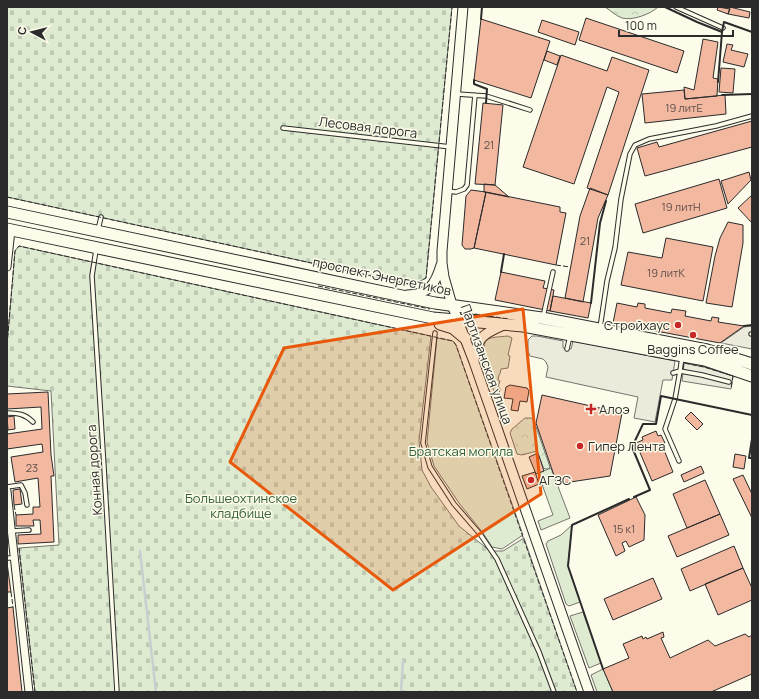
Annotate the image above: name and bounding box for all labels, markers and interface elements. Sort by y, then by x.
north arrow [12,12,52,52]
scale bar [619,12,733,38]
text: 100 m [625,17,657,34]
text: С [14,26,30,36]
house number: 19 литЕ [665,100,703,115]
street label: Лесовая дорога [318,112,418,142]
house number: 21 [484,137,494,152]
house number: 19 литН [661,199,701,214]
house number: 21 [580,233,590,248]
street label: проспект Энергетиков [311,253,453,299]
house number: 19 литК [647,265,685,280]
street label: Партизанская улица [457,301,517,427]
place label: Стройхаус [604,316,670,334]
marker: Стройхаус [673,320,683,330]
marker: Baggins Coffee [688,330,698,340]
place label: Baggins Coffee [647,340,739,358]
place label: Алоэ [599,400,630,418]
marker: Алоэ [586,404,596,414]
street label: Конная дорога [82,424,106,516]
place label: Гипер Лента [588,437,666,455]
marker: Гипер Лента [575,441,585,451]
park label: Братская могила [409,442,513,460]
house number: 23 [26,460,38,475]
place label: АГЗС [539,471,571,489]
marker: АГЗС [526,475,536,485]
park label: Большеохтинское кладбище [185,489,297,522]
house number: 15 к1 [613,521,635,536]

